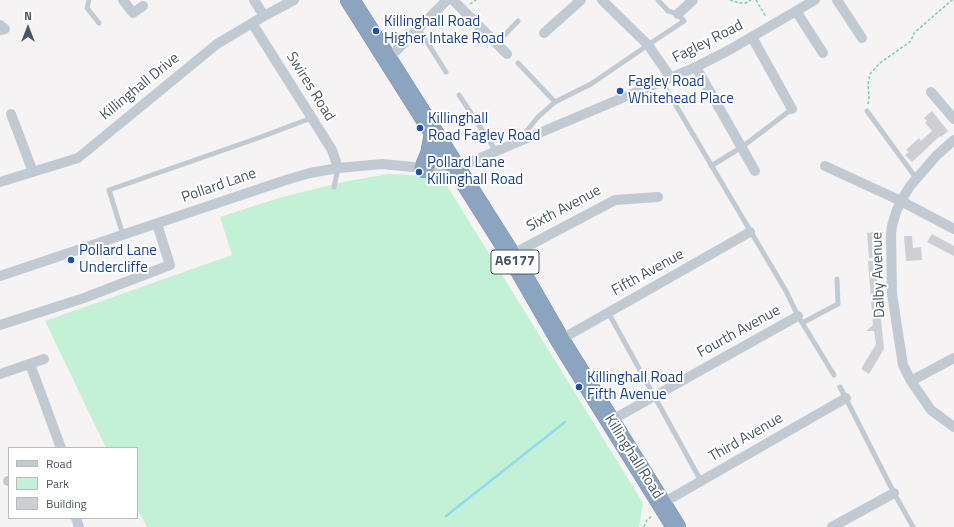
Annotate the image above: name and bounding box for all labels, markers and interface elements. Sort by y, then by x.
north arrow [8,8,48,48]
text: N [24,8,32,24]
place label: Killinghall Road Higher Intake Road [384,13,504,48]
street label: Fagley Road [670,17,746,67]
marker: Killinghall Road Higher Intake Road [371,26,381,36]
street label: Swires Road [282,49,338,125]
street label: Killinghall Drive [97,50,183,124]
place label: Fagley Road Whitehead Place [628,73,734,108]
marker: Fagley Road Whitehead Place [615,86,625,96]
place label: Killinghall Road Fagley Road [428,110,540,145]
marker: Killinghall Road Fagley Road [415,123,425,133]
place label: Pollard Lane Killinghall Road [427,154,523,189]
street label: Pollard Lane [179,165,259,207]
marker: Pollard Lane Killinghall Road [414,167,424,177]
street label: Sixth Avenue [524,182,604,236]
street label: Dalby Avenue [869,232,889,318]
place label: Pollard Lane Undercliffe [79,242,157,277]
street label: Fifth Avenue [609,246,687,300]
road number: A6177 [491,250,539,274]
marker: Pollard Lane Undercliffe [66,255,76,265]
street label: Fourth Avenue [694,302,784,362]
place label: Killinghall Road Fifth Avenue [587,369,683,404]
marker: Killinghall Road Fifth Avenue [574,382,584,392]
street label: Third Avenue [706,410,786,466]
street label: Killinghall Road [600,411,666,503]
legend [8,447,138,519]
text: Road [46,454,72,473]
text: Park [46,474,69,493]
text: Building [46,494,87,513]

